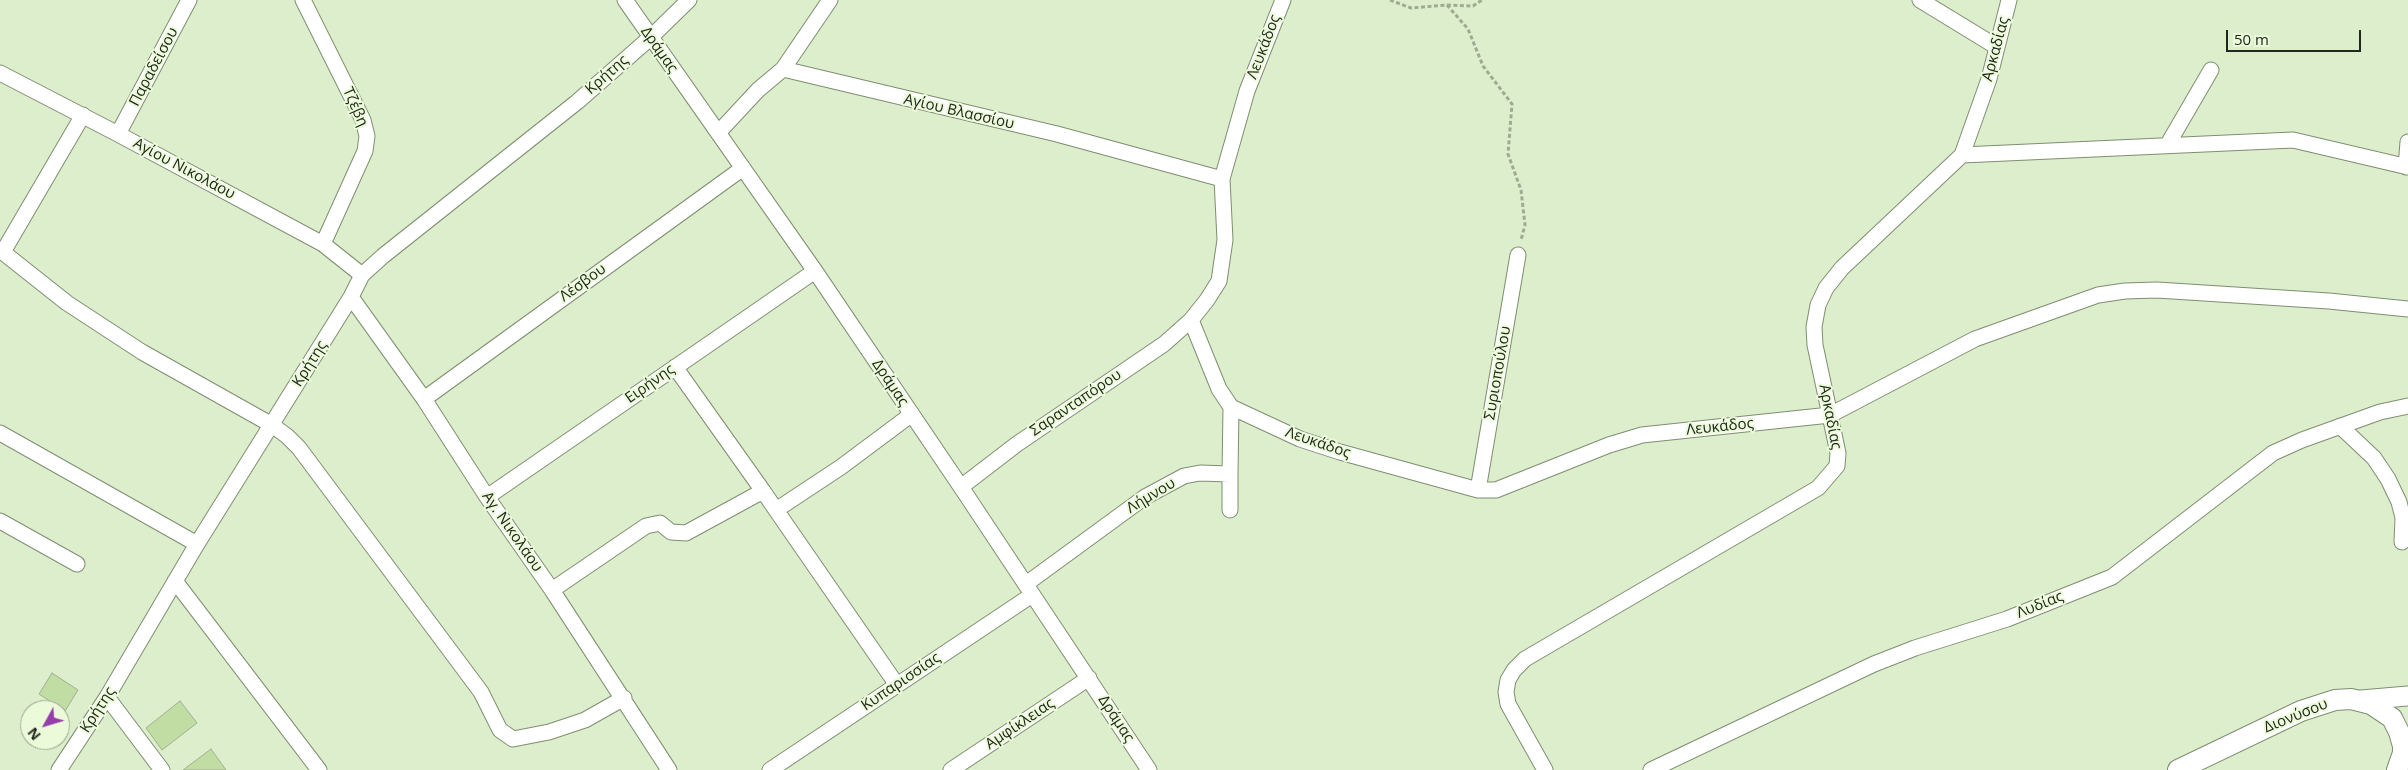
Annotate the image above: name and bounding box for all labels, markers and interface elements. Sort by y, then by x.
street label: Λευκάδος [1243,12,1285,82]
street label: Αρκαδίας [1979,15,2013,83]
scale bar [2228,20,2363,52]
street label: Δράμας [637,23,681,77]
street label: Παραδείσου [126,24,182,110]
text: 50 m [2234,29,2269,49]
street label: Κρήτης [582,52,632,98]
street label: Τζέβη [338,85,372,129]
street label: Αγίου Βλασσίου [902,91,1016,133]
street label: Αγίου Νικολάου [130,135,238,203]
street label: Λέσβου [556,260,610,306]
street label: Συριοπούλου [1481,325,1515,421]
street label: Κρήτης [289,338,331,390]
street label: Δράμας [868,356,912,410]
street label: Ειρήνης [622,361,678,407]
street label: Σαρανταπόρου [1027,366,1125,440]
street label: Αρκαδίας [1815,383,1845,451]
street label: Λευκάδος [1685,415,1755,439]
street label: Λευκάδος [1283,423,1353,463]
street label: Λήμνου [1123,474,1179,518]
street label: Αγ. Νικολάου [478,488,546,576]
street label: Λυδίας [2014,588,2066,622]
street label: Κυπαρισσίας [858,649,944,715]
street label: Κρήτης [77,684,119,736]
street label: Δράμας [1094,692,1138,746]
street label: Αμφίκλειας [982,694,1058,754]
street label: Διονύσου [2261,695,2331,737]
north arrow [20,700,70,750]
text: N [23,724,45,745]

